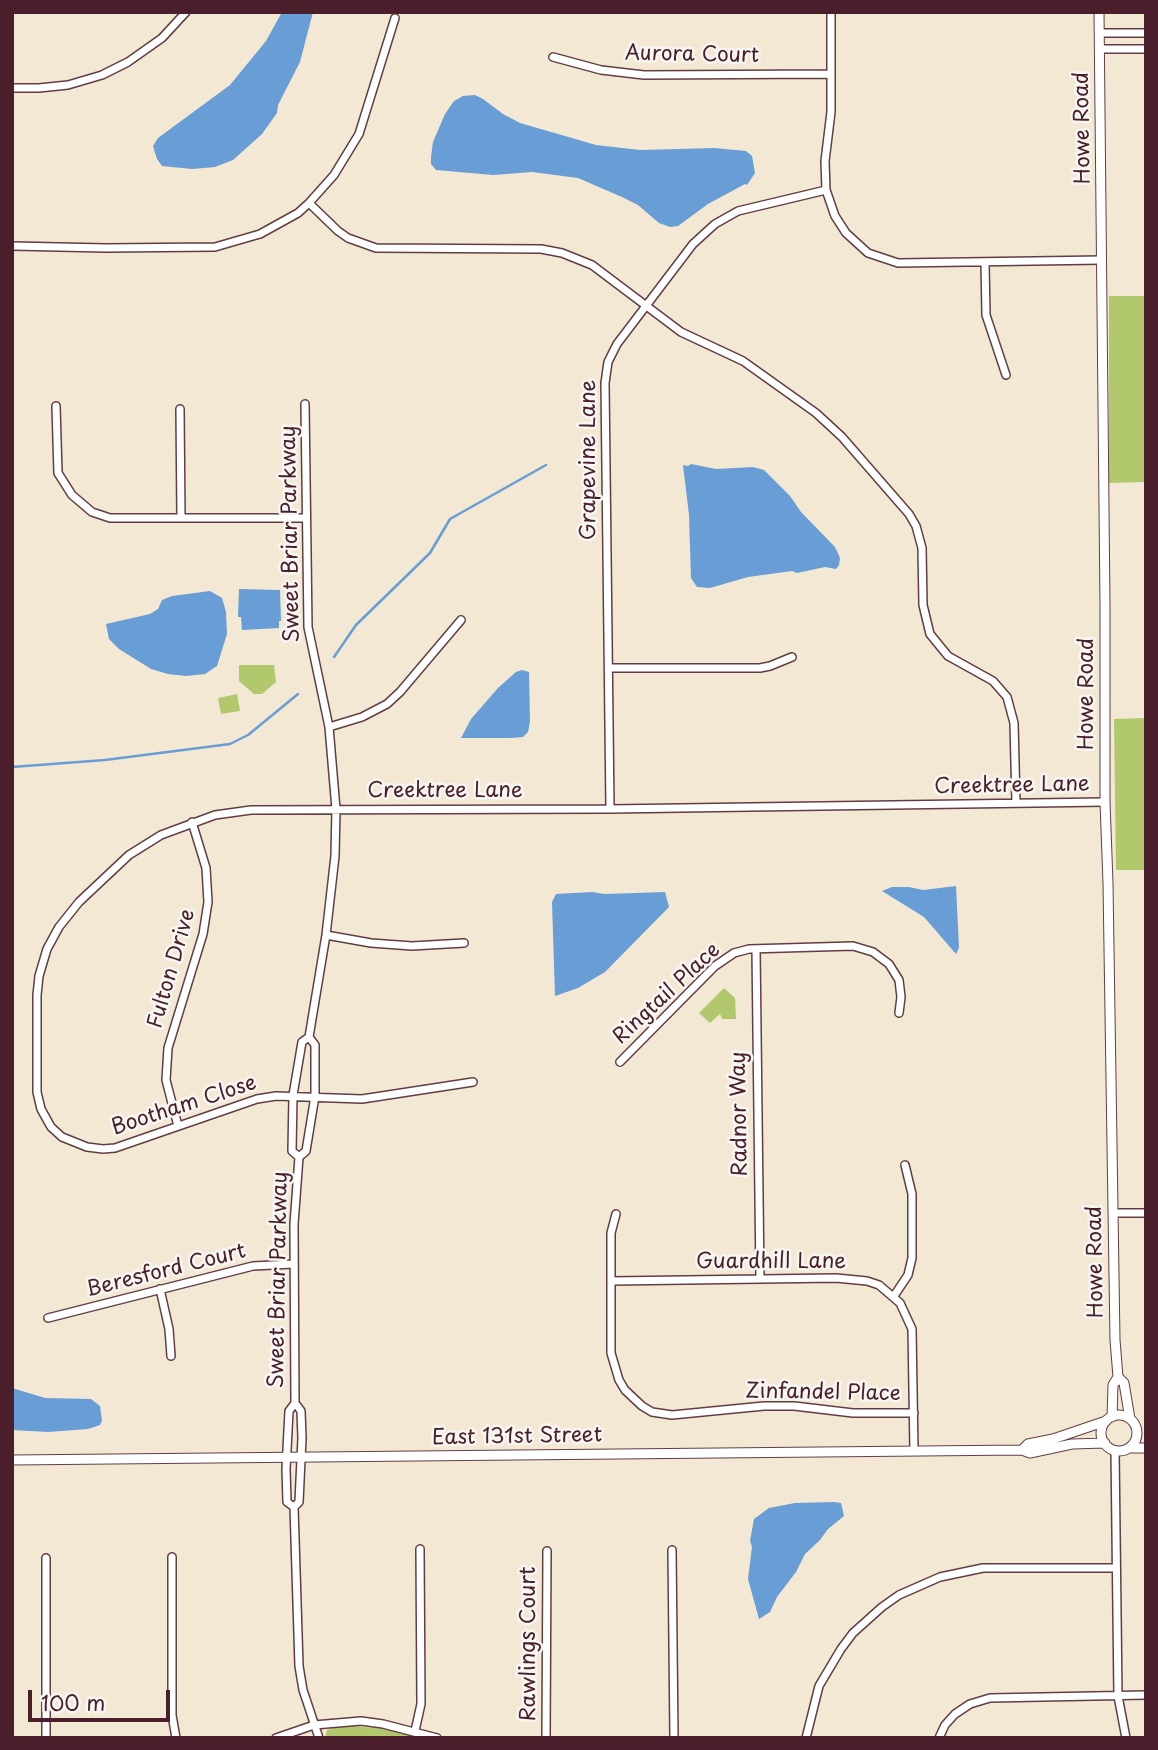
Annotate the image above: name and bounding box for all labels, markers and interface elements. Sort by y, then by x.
street label: Aurora Court [625,41,759,69]
street label: Howe Road [1069,72,1097,184]
street label: Grapevine Lane [576,380,602,540]
street label: Sweet Briar Parkway [277,425,305,643]
street label: Howe Road [1074,638,1100,750]
street label: Creektree Lane [934,772,1090,800]
street label: Creektree Lane [367,778,523,804]
street label: Fulton Drive [143,907,201,1031]
street label: Ringtail Place [608,938,726,1050]
street label: Radnor Way [726,1051,754,1177]
street label: Bootham Close [108,1071,260,1141]
street label: Sweet Briar Parkway [265,1171,293,1389]
street label: Howe Road [1082,1206,1110,1318]
street label: Beresford Court [84,1239,248,1303]
street label: Guardhill Lane [696,1249,846,1275]
street label: Zinfandel Place [745,1379,901,1407]
street label: East 131st Street [432,1423,602,1451]
street label: Rawlings Court [516,1566,542,1722]
scale bar [32,1676,173,1720]
text: 100 m [41,1686,105,1718]

